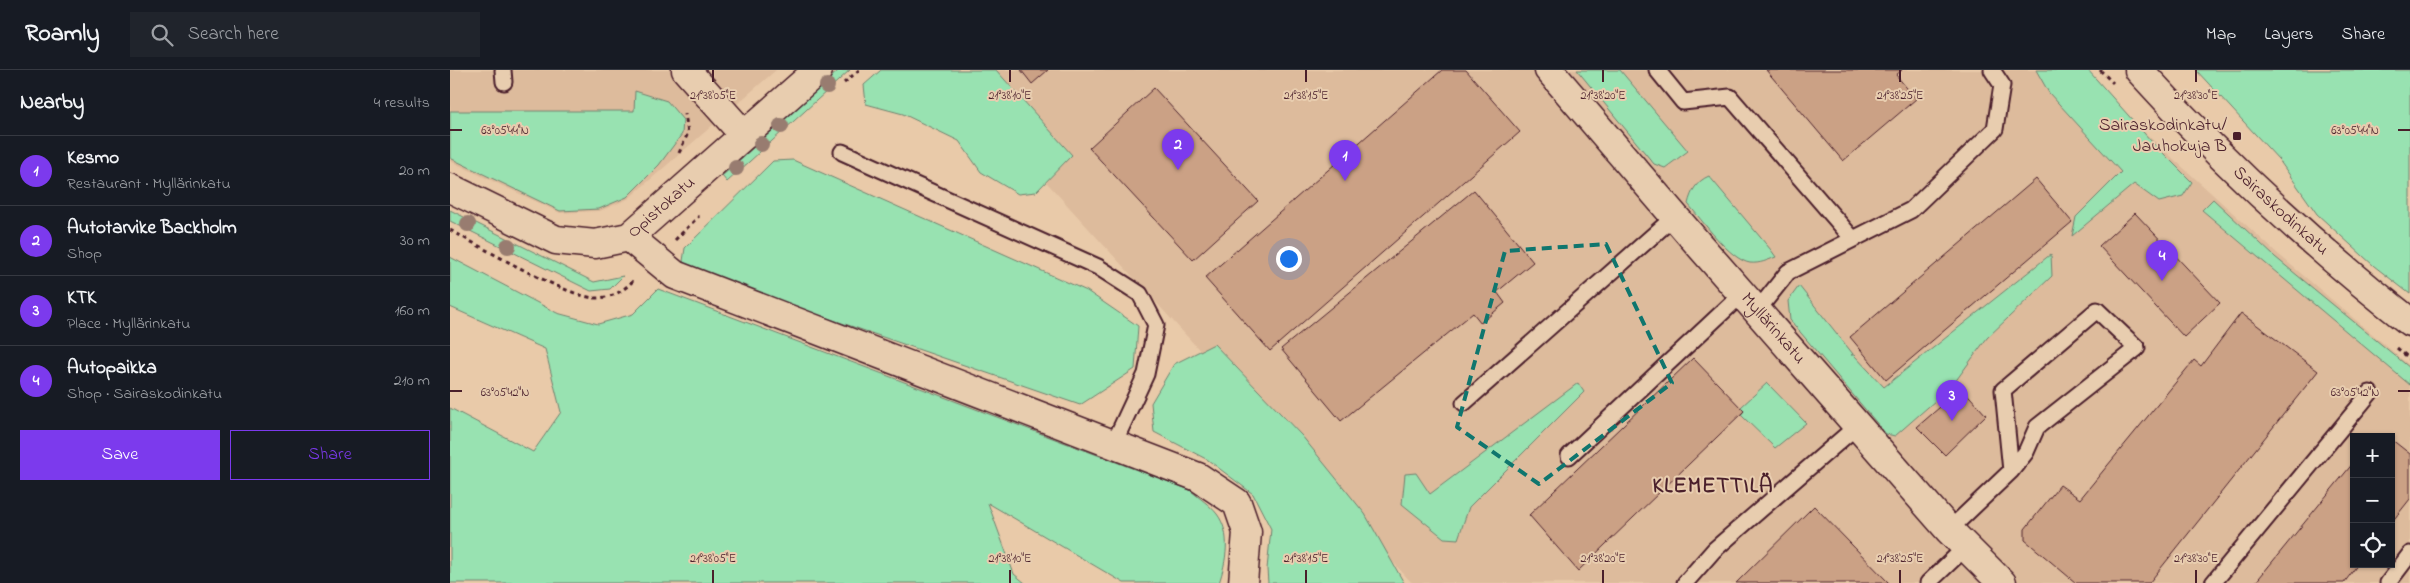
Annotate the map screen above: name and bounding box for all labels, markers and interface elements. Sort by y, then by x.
search box [130,12,480,57]
text: Roamly [25,17,100,52]
icon: search [148,21,176,49]
text: Search here [188,21,279,48]
text: Map [2206,22,2236,48]
text: Layers [2264,22,2314,48]
text: Share [2342,22,2385,48]
text: 21°38'05"E [690,87,736,105]
text: 21°38'10"E [989,87,1031,105]
text: 21°38'15"E [1284,87,1328,105]
text: 21°38'20"E [1581,87,1625,105]
text: 21°38'25"E [1877,87,1923,105]
text: 21°38'30"E [2174,87,2218,105]
text: Nearby [20,88,84,118]
text: 4 results [374,91,430,115]
place label: Sairaskodinkatu/ Jauhokuja B [2099,113,2227,160]
text: 63°05'44"N [481,122,529,140]
text: 63°05'44"N [2331,122,2379,140]
pin: 2 [1162,129,1194,170]
marker: Sairaskodinkatu/ Jauhokuja B [2231,130,2243,142]
pin: 1 [1329,140,1361,181]
text: Kesmo [67,145,119,172]
text: 1 [33,159,39,183]
text: 20 m [399,159,430,183]
street label: Sairaskodinkatu [2226,160,2334,262]
street label: Opistokatu [622,171,702,245]
text: Restaurant · Myllärinkatu [67,172,231,196]
text: Autotarvike Backholm [67,215,237,242]
text: 2 [32,229,40,253]
text: 30 m [400,229,430,253]
pin: 4 [2146,240,2178,281]
text: Shop [67,242,102,266]
your location [1276,246,1302,272]
text: KTK [67,285,96,312]
street label: Myllärinkatu [1734,287,1811,370]
text: 3 [33,299,39,323]
text: 160 m [395,299,430,323]
text: Place · Myllärinkatu [67,312,190,336]
text: Autopaikka [67,355,157,382]
text: 4 [33,369,39,393]
text: 210 m [394,369,430,393]
pin: 3 [1936,380,1968,421]
text: Shop · Sairaskodinkatu [67,382,222,406]
text: 63°05'42"N [481,384,529,402]
text: 63°05'42"N [2331,384,2379,402]
button: Save [20,430,220,480]
button: Share [230,430,430,480]
map controls [2350,433,2395,568]
button: + [2350,433,2395,478]
district label: KLEMETTILÄ [1653,471,1773,503]
button: − [2350,478,2395,523]
button: locate [2350,523,2395,568]
text: 21°38'05"E [690,550,736,568]
text: 21°38'10"E [989,550,1031,568]
text: 21°38'15"E [1284,550,1328,568]
text: 21°38'20"E [1581,550,1625,568]
text: 21°38'25"E [1877,550,1923,568]
text: 21°38'30"E [2174,550,2218,568]

